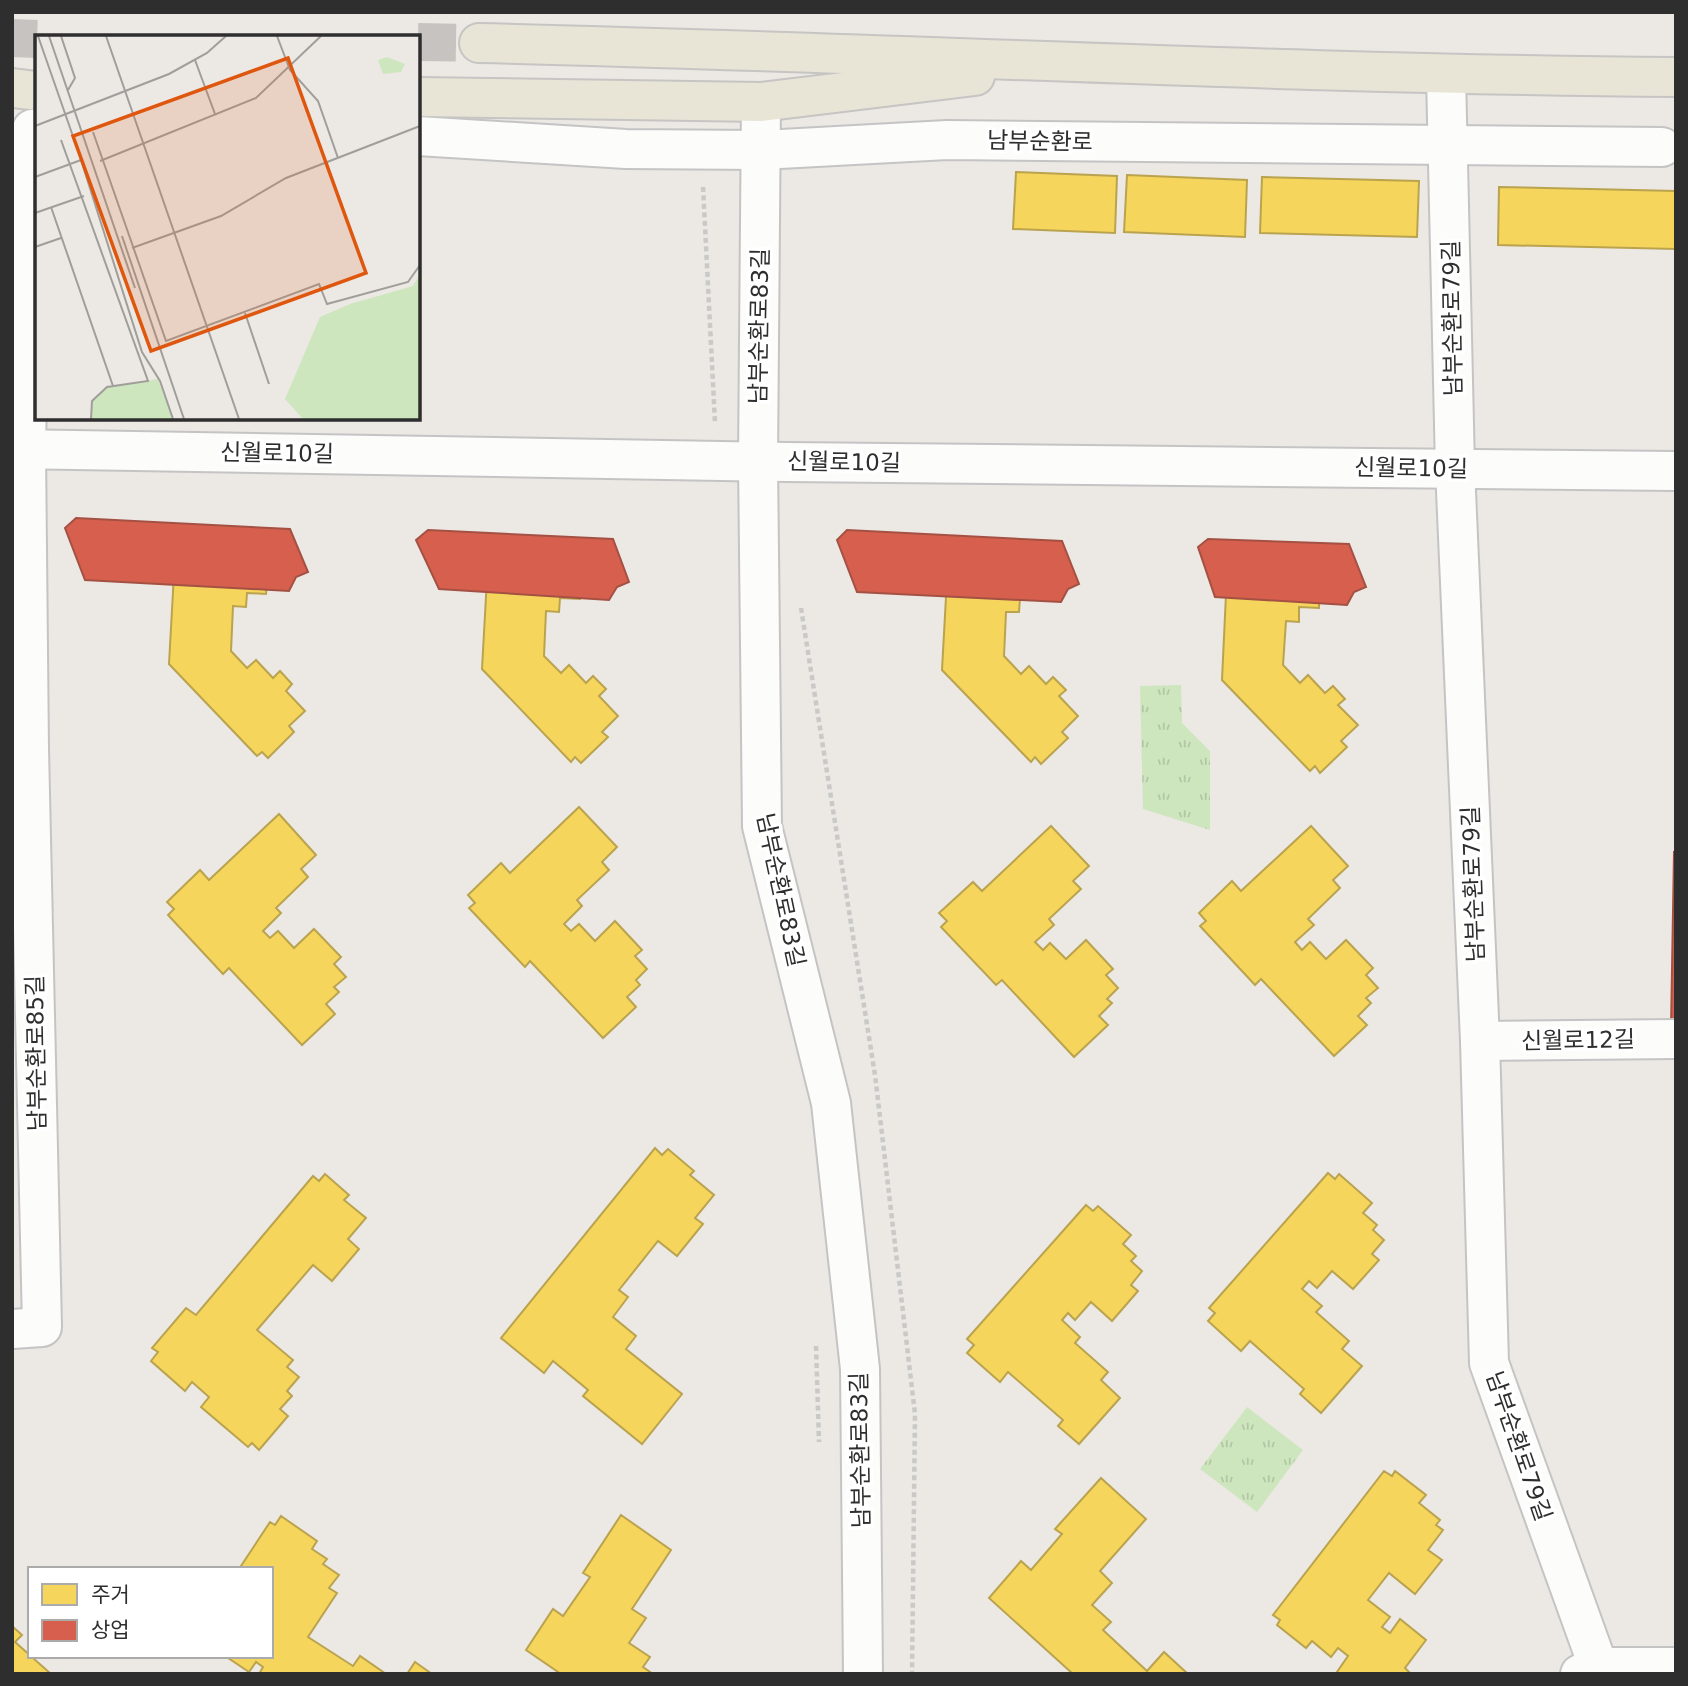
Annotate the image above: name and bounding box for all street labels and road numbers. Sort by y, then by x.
street label: 남부순환로 [987,127,1093,155]
street label: 남부순환로79길 [1438,240,1466,396]
street label: 남부순환로83길 [745,248,773,404]
street label: 신월로10길 [220,439,334,467]
street label: 신월로10길 [787,448,901,476]
street label: 신월로10길 [1354,454,1468,482]
street label: 남부순환로79길 [1457,805,1489,963]
street label: 남부순환로83길 [752,811,810,969]
street label: 남부순환로85길 [22,975,50,1131]
street label: 신월로12길 [1521,1026,1635,1054]
street label: 남부순환로79길 [1481,1368,1557,1524]
street label: 남부순환로83길 [846,1372,874,1528]

